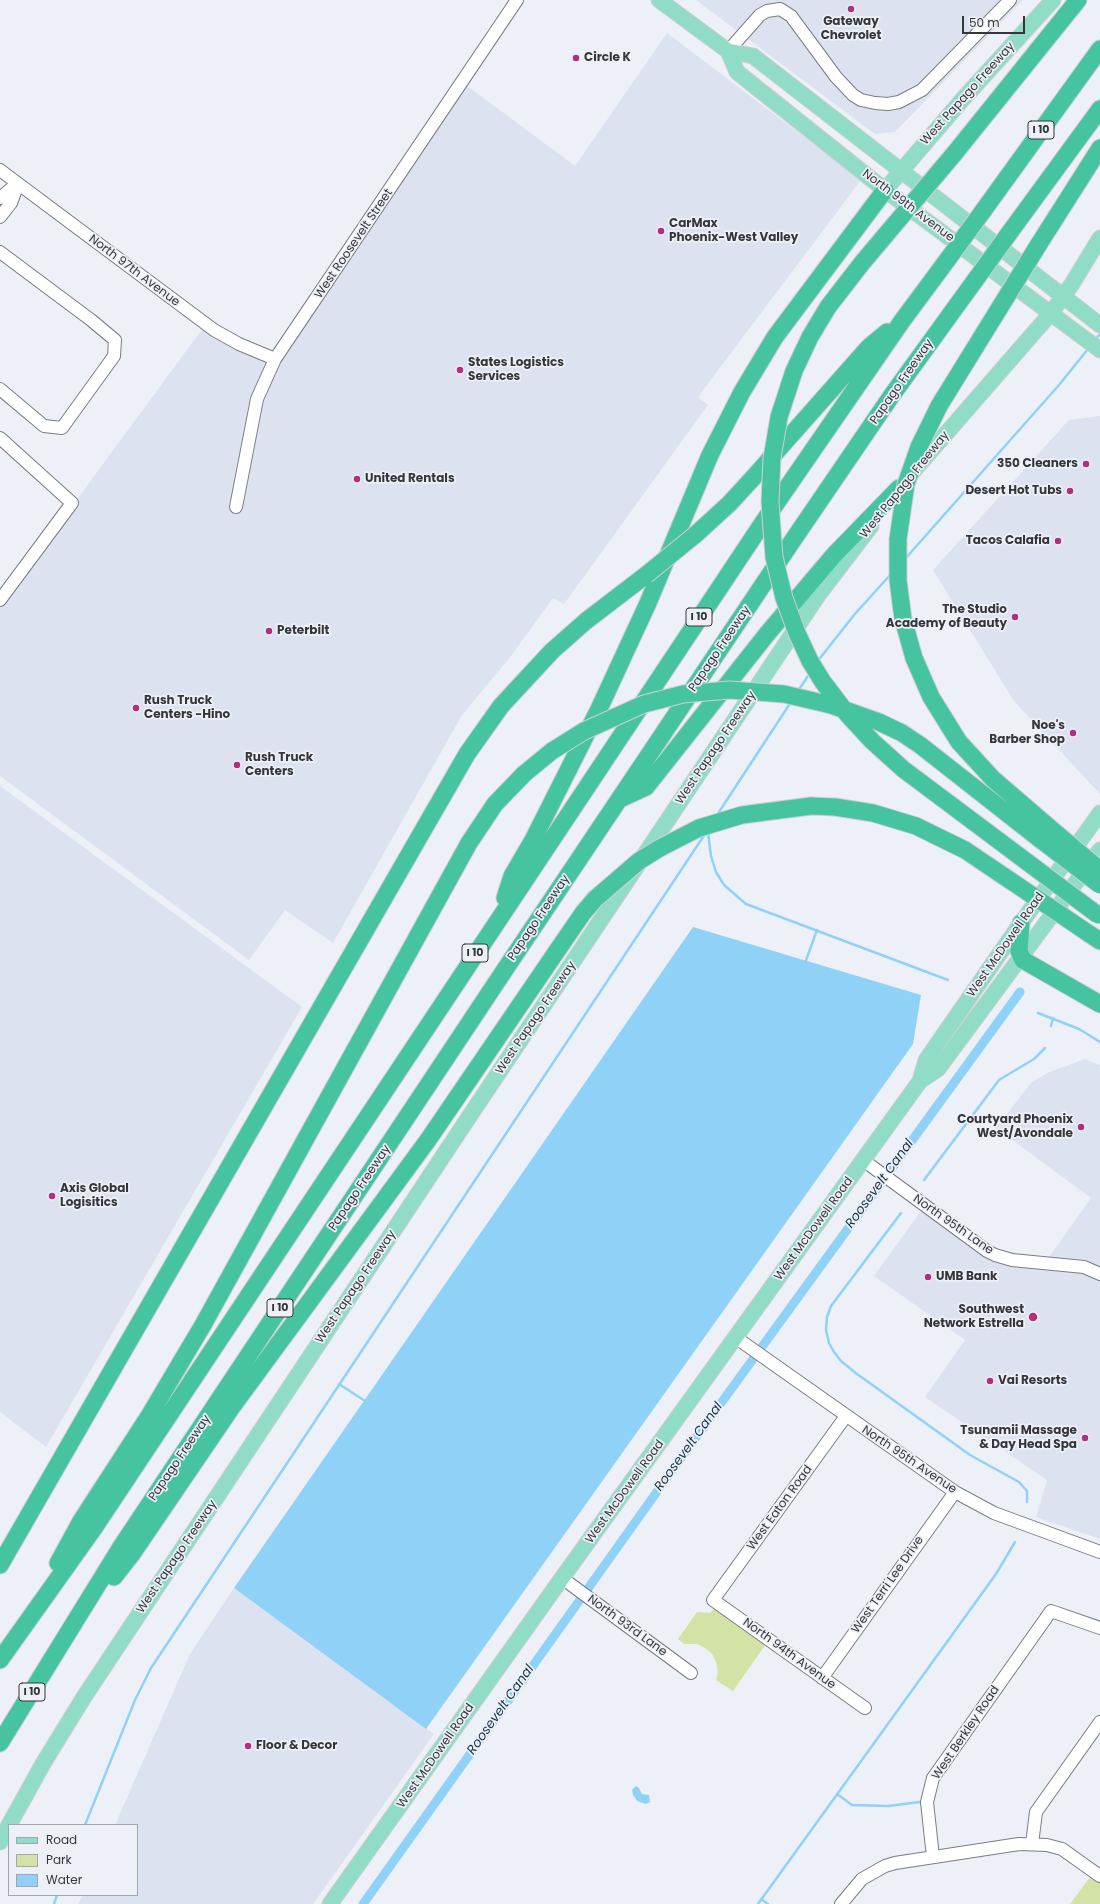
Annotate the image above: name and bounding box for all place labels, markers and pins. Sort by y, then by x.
marker: Gateway Chevrolet [846,4,856,14]
place label: Gateway Chevrolet [821,15,881,43]
place label: Circle K [584,51,631,65]
marker: Circle K [571,53,581,63]
place label: CarMax Phoenix-West Valley [669,217,798,245]
marker: CarMax Phoenix-West Valley [656,226,666,236]
place label: States Logistics Services [468,356,564,384]
marker: States Logistics Services [455,365,465,375]
place label: 350 Cleaners [997,457,1078,471]
marker: 350 Cleaners [1081,459,1091,469]
place label: United Rentals [365,472,455,486]
marker: United Rentals [352,474,362,484]
place label: Desert Hot Tubs [965,484,1062,498]
marker: Desert Hot Tubs [1065,486,1075,496]
place label: Tacos Calafia [966,534,1050,548]
marker: Tacos Calafia [1053,536,1063,546]
place label: The Studio Academy of Beauty [886,603,1007,631]
marker: The Studio Academy of Beauty [1010,612,1020,622]
place label: Peterbilt [277,624,329,638]
marker: Peterbilt [264,626,274,636]
place label: Rush Truck Centers -Hino [144,694,230,722]
marker: Rush Truck Centers -Hino [131,703,141,713]
place label: Noe's Barber Shop [989,719,1065,747]
marker: Noe's Barber Shop [1068,728,1078,738]
place label: Rush Truck Centers [245,751,313,779]
marker: Rush Truck Centers [232,760,242,770]
place label: Courtyard Phoenix West/Avondale [957,1113,1073,1141]
marker: Courtyard Phoenix West/Avondale [1076,1122,1086,1132]
place label: Axis Global Logisitics [60,1182,129,1210]
marker: Axis Global Logisitics [47,1191,57,1201]
place label: UMB Bank [936,1270,997,1284]
marker: UMB Bank [923,1272,933,1282]
place label: Southwest Network Estrella [924,1303,1024,1331]
marker: Southwest Network Estrella [1027,1311,1039,1323]
place label: Vai Resorts [998,1374,1067,1388]
marker: Vai Resorts [985,1376,995,1386]
place label: Tsunamii Massage & Day Head Spa [960,1424,1077,1452]
marker: Tsunamii Massage & Day Head Spa [1080,1433,1090,1443]
place label: Floor & Decor [256,1739,337,1753]
marker: Floor & Decor [243,1741,253,1751]

